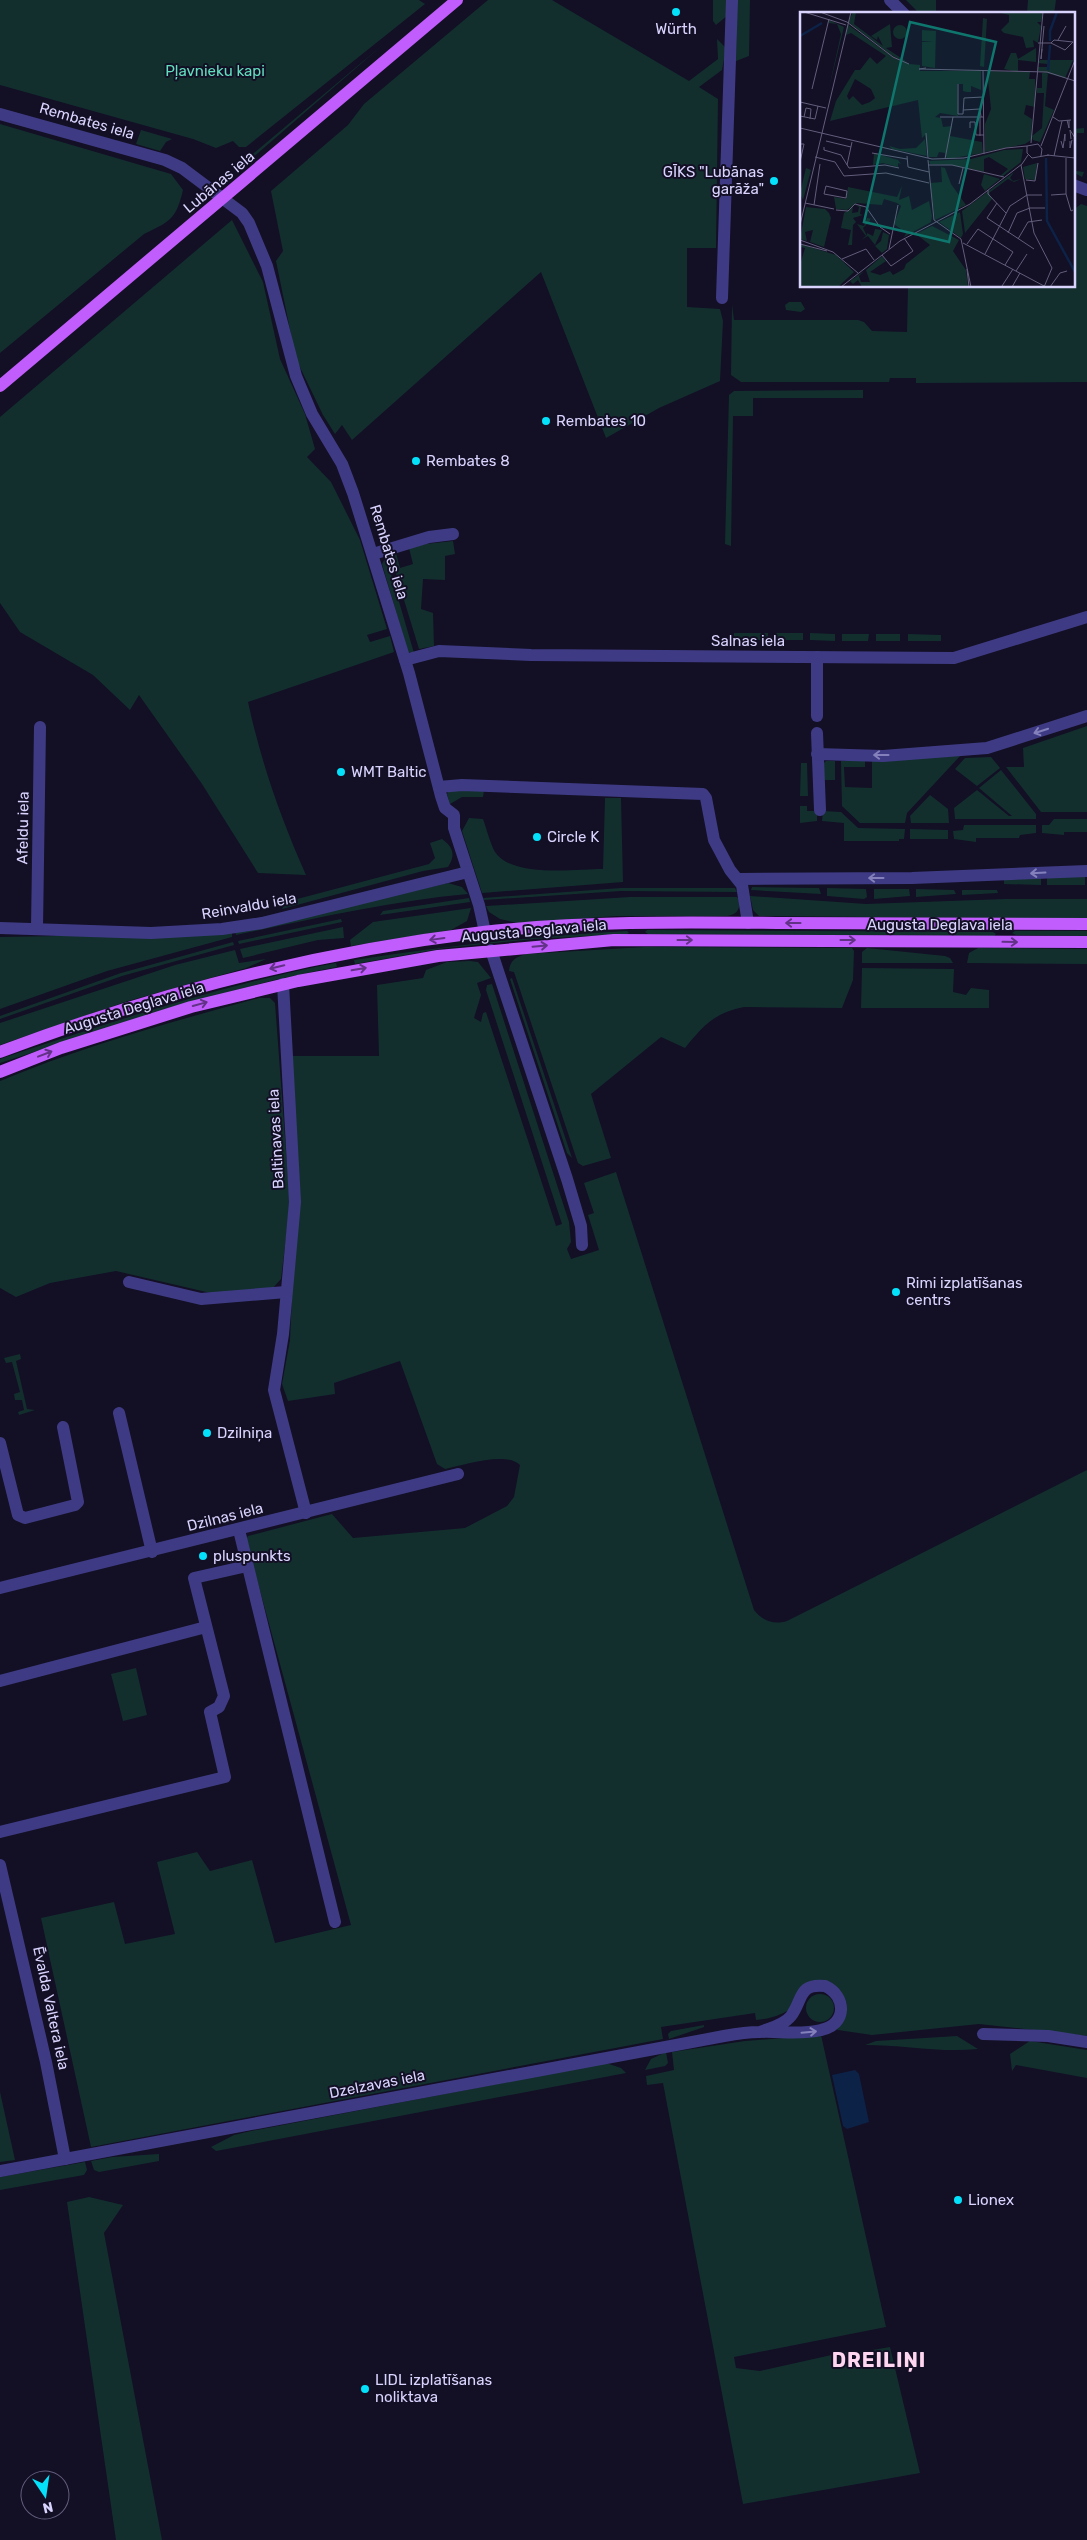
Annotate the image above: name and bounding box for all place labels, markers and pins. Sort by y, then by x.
marker: Würth [670,6,682,18]
place label: Würth [655,20,697,38]
place label: GĪKS "Lubānas garāža" [663,163,764,198]
marker: GĪKS "Lubānas garāža" [768,175,780,187]
place label: Rembates 10 [556,412,646,430]
marker: Rembates 10 [540,415,552,427]
place label: Rembates 8 [426,452,510,470]
marker: Rembates 8 [410,455,422,467]
place label: WMT Baltic [351,763,427,781]
marker: WMT Baltic [335,766,347,778]
place label: Circle K [547,828,599,846]
marker: Circle K [531,831,543,843]
place label: Rimi izplatīšanas centrs [906,1274,1023,1309]
marker: Rimi izplatīšanas centrs [890,1286,902,1298]
place label: Dzilniņa [217,1424,272,1442]
marker: Dzilniņa [201,1427,213,1439]
place label: pluspunkts [213,1547,291,1565]
marker: pluspunkts [197,1550,209,1562]
place label: Lionex [968,2191,1014,2209]
marker: Lionex [952,2194,964,2206]
place label: LIDL izplatīšanas noliktava [375,2371,492,2406]
marker: LIDL izplatīšanas noliktava [359,2383,371,2395]

